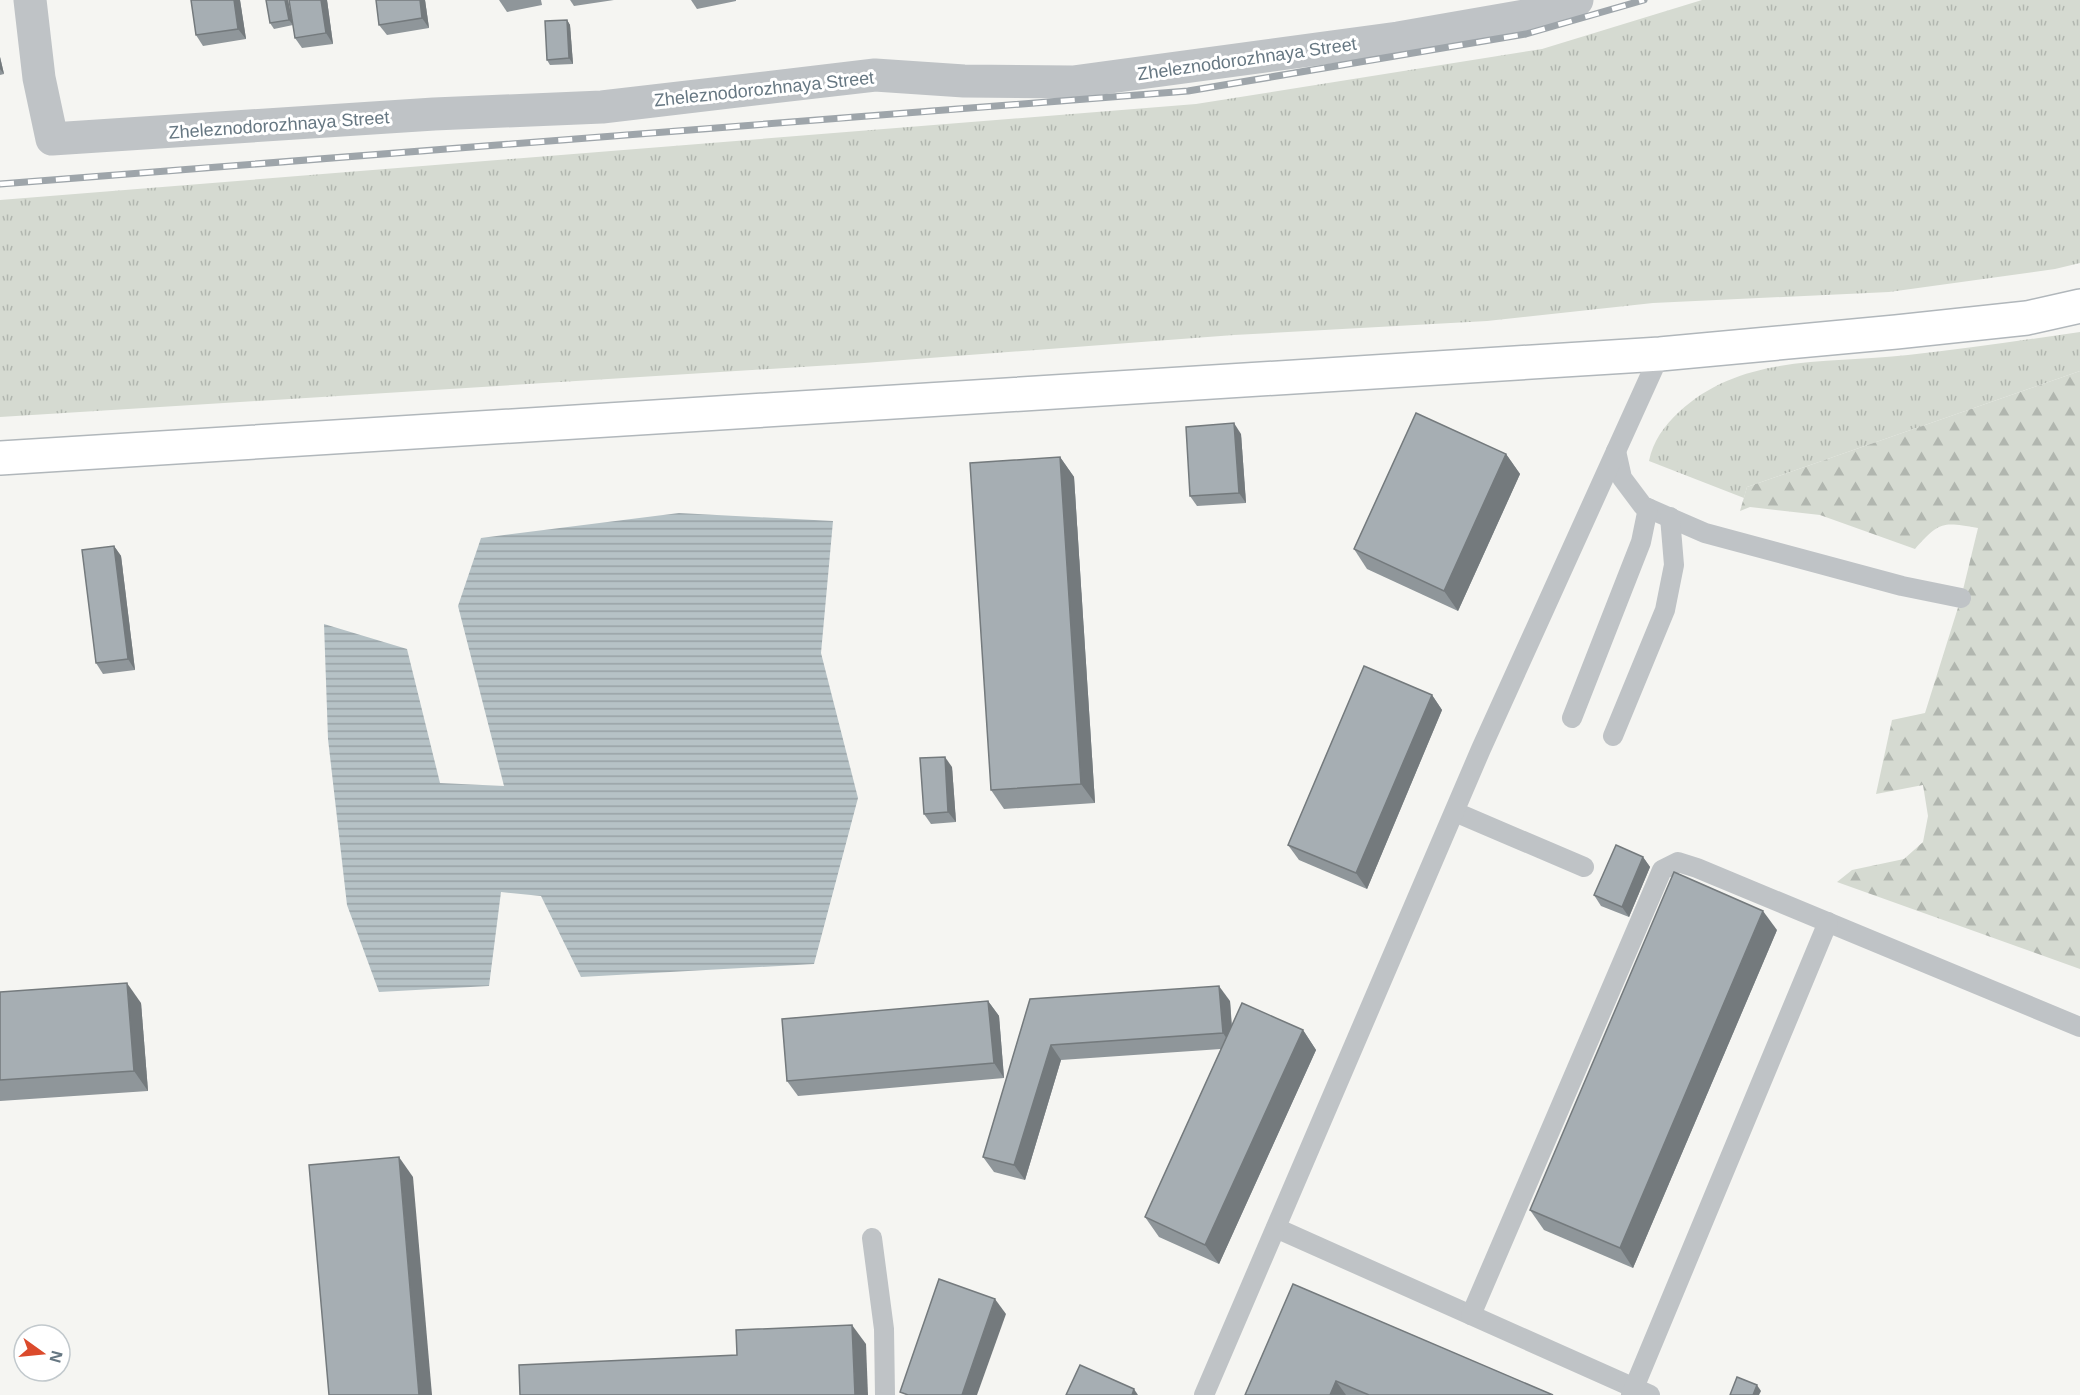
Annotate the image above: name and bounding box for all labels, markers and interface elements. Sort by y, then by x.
street label: Zheleznodorozhnaya Street [1136,34,1358,84]
street label: Zheleznodorozhnaya Street [653,67,875,111]
street label: Zheleznodorozhnaya Street [168,107,390,143]
north arrow [12,1323,72,1383]
text: N [46,1349,66,1365]

